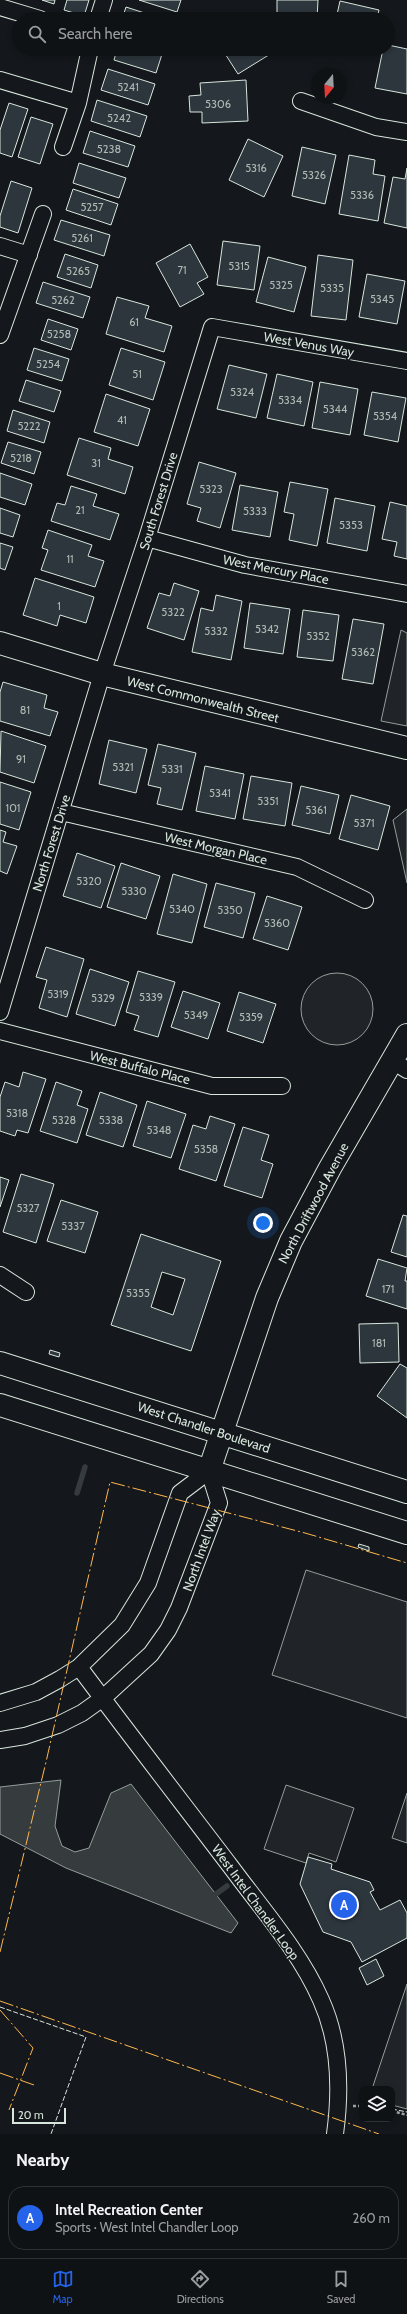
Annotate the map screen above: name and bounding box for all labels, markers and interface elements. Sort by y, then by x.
search box [12,12,395,56]
icon: search [26,23,48,45]
text: Search here [58,25,133,43]
north arrow [311,68,347,104]
house number: 5241 [117,80,139,94]
house number: 5306 [205,97,231,111]
house number: 5242 [107,111,131,125]
house number: 5238 [97,142,121,156]
house number: 5316 [245,161,267,175]
house number: 5326 [302,168,326,182]
house number: 5336 [350,188,374,202]
house number: 5257 [80,200,104,214]
house number: 5261 [71,231,93,245]
house number: 5315 [228,259,250,273]
house number: 71 [177,263,187,277]
house number: 5265 [66,264,90,278]
house number: 5325 [269,278,293,292]
house number: 5335 [320,281,344,295]
house number: 5345 [370,292,394,306]
house number: 5262 [51,293,75,307]
house number: 61 [129,315,139,329]
house number: 5258 [47,327,71,341]
street label: West Venus Way [262,328,356,360]
house number: 5254 [36,357,61,371]
house number: 51 [132,367,142,381]
house number: 5324 [230,385,255,399]
house number: 5334 [278,393,303,407]
house number: 5344 [323,402,348,416]
house number: 5354 [373,409,398,423]
house number: 41 [117,413,127,427]
house number: 5222 [17,419,41,433]
street label: South Forest Drive [135,450,181,552]
house number: 5218 [10,451,32,465]
house number: 31 [91,456,101,470]
house number: 5323 [199,482,223,496]
house number: 21 [75,503,85,517]
house number: 5333 [243,504,267,518]
house number: 5353 [339,518,363,532]
street label: West Mercury Place [222,551,331,587]
house number: 11 [66,552,74,566]
house number: 1 [57,599,61,613]
house number: 5322 [161,605,185,619]
house number: 5342 [255,622,279,636]
house number: 5332 [204,624,228,638]
house number: 5352 [306,629,330,643]
house number: 5362 [351,645,375,659]
street label: West Commonwealth Street [125,672,281,726]
house number: 81 [20,703,30,717]
house number: 91 [16,752,26,766]
house number: 5321 [112,760,134,774]
house number: 5331 [161,762,183,776]
house number: 5341 [209,786,231,800]
street label: North Forest Drive [29,792,73,893]
house number: 5351 [257,794,279,808]
house number: 101 [6,801,20,815]
house number: 5361 [305,803,327,817]
house number: 5371 [353,816,375,830]
street label: West Morgan Place [163,828,269,868]
house number: 5320 [76,874,102,888]
house number: 5330 [121,884,147,898]
house number: 5340 [169,902,195,916]
house number: 5350 [217,903,243,917]
house number: 5360 [264,916,290,930]
house number: 5319 [47,987,69,1001]
house number: 5339 [139,990,163,1004]
house number: 5329 [91,991,115,1005]
house number: 5349 [184,1008,208,1022]
house number: 5359 [239,1010,263,1024]
street label: West Buffalo Place [88,1047,192,1087]
house number: 5318 [6,1106,28,1120]
house number: 5328 [52,1113,76,1127]
house number: 5338 [99,1113,123,1127]
house number: 5348 [147,1123,171,1137]
street label: North Driftwood Avenue [274,1140,352,1266]
house number: 5358 [194,1142,218,1156]
house number: 5327 [16,1201,40,1215]
your location [253,1213,273,1233]
house number: 5337 [61,1219,85,1233]
house number: 171 [382,1282,394,1296]
house number: 5355 [126,1286,150,1300]
house number: 181 [372,1336,386,1350]
street label: West Chandler Boulevard [136,1398,272,1456]
street label: North Intel Way [179,1506,223,1593]
street label: West Intel Chandler Loop [209,1841,303,1963]
pin: A [331,1890,357,1920]
map controls [359,2086,395,2122]
button: layers [359,2086,395,2122]
scale bar [12,2106,66,2125]
text: 20 m [18,2108,44,2122]
text: Nearby [16,2150,69,2170]
text: Intel Recreation Center [55,2201,203,2219]
text: A [26,2210,34,2226]
text: 260 m [352,2210,390,2226]
text: Sports · West Intel Chandler Loop [55,2219,239,2235]
tab: Map [52,2268,74,2306]
tab: Directions [177,2268,224,2306]
tab: Saved [327,2268,355,2306]

